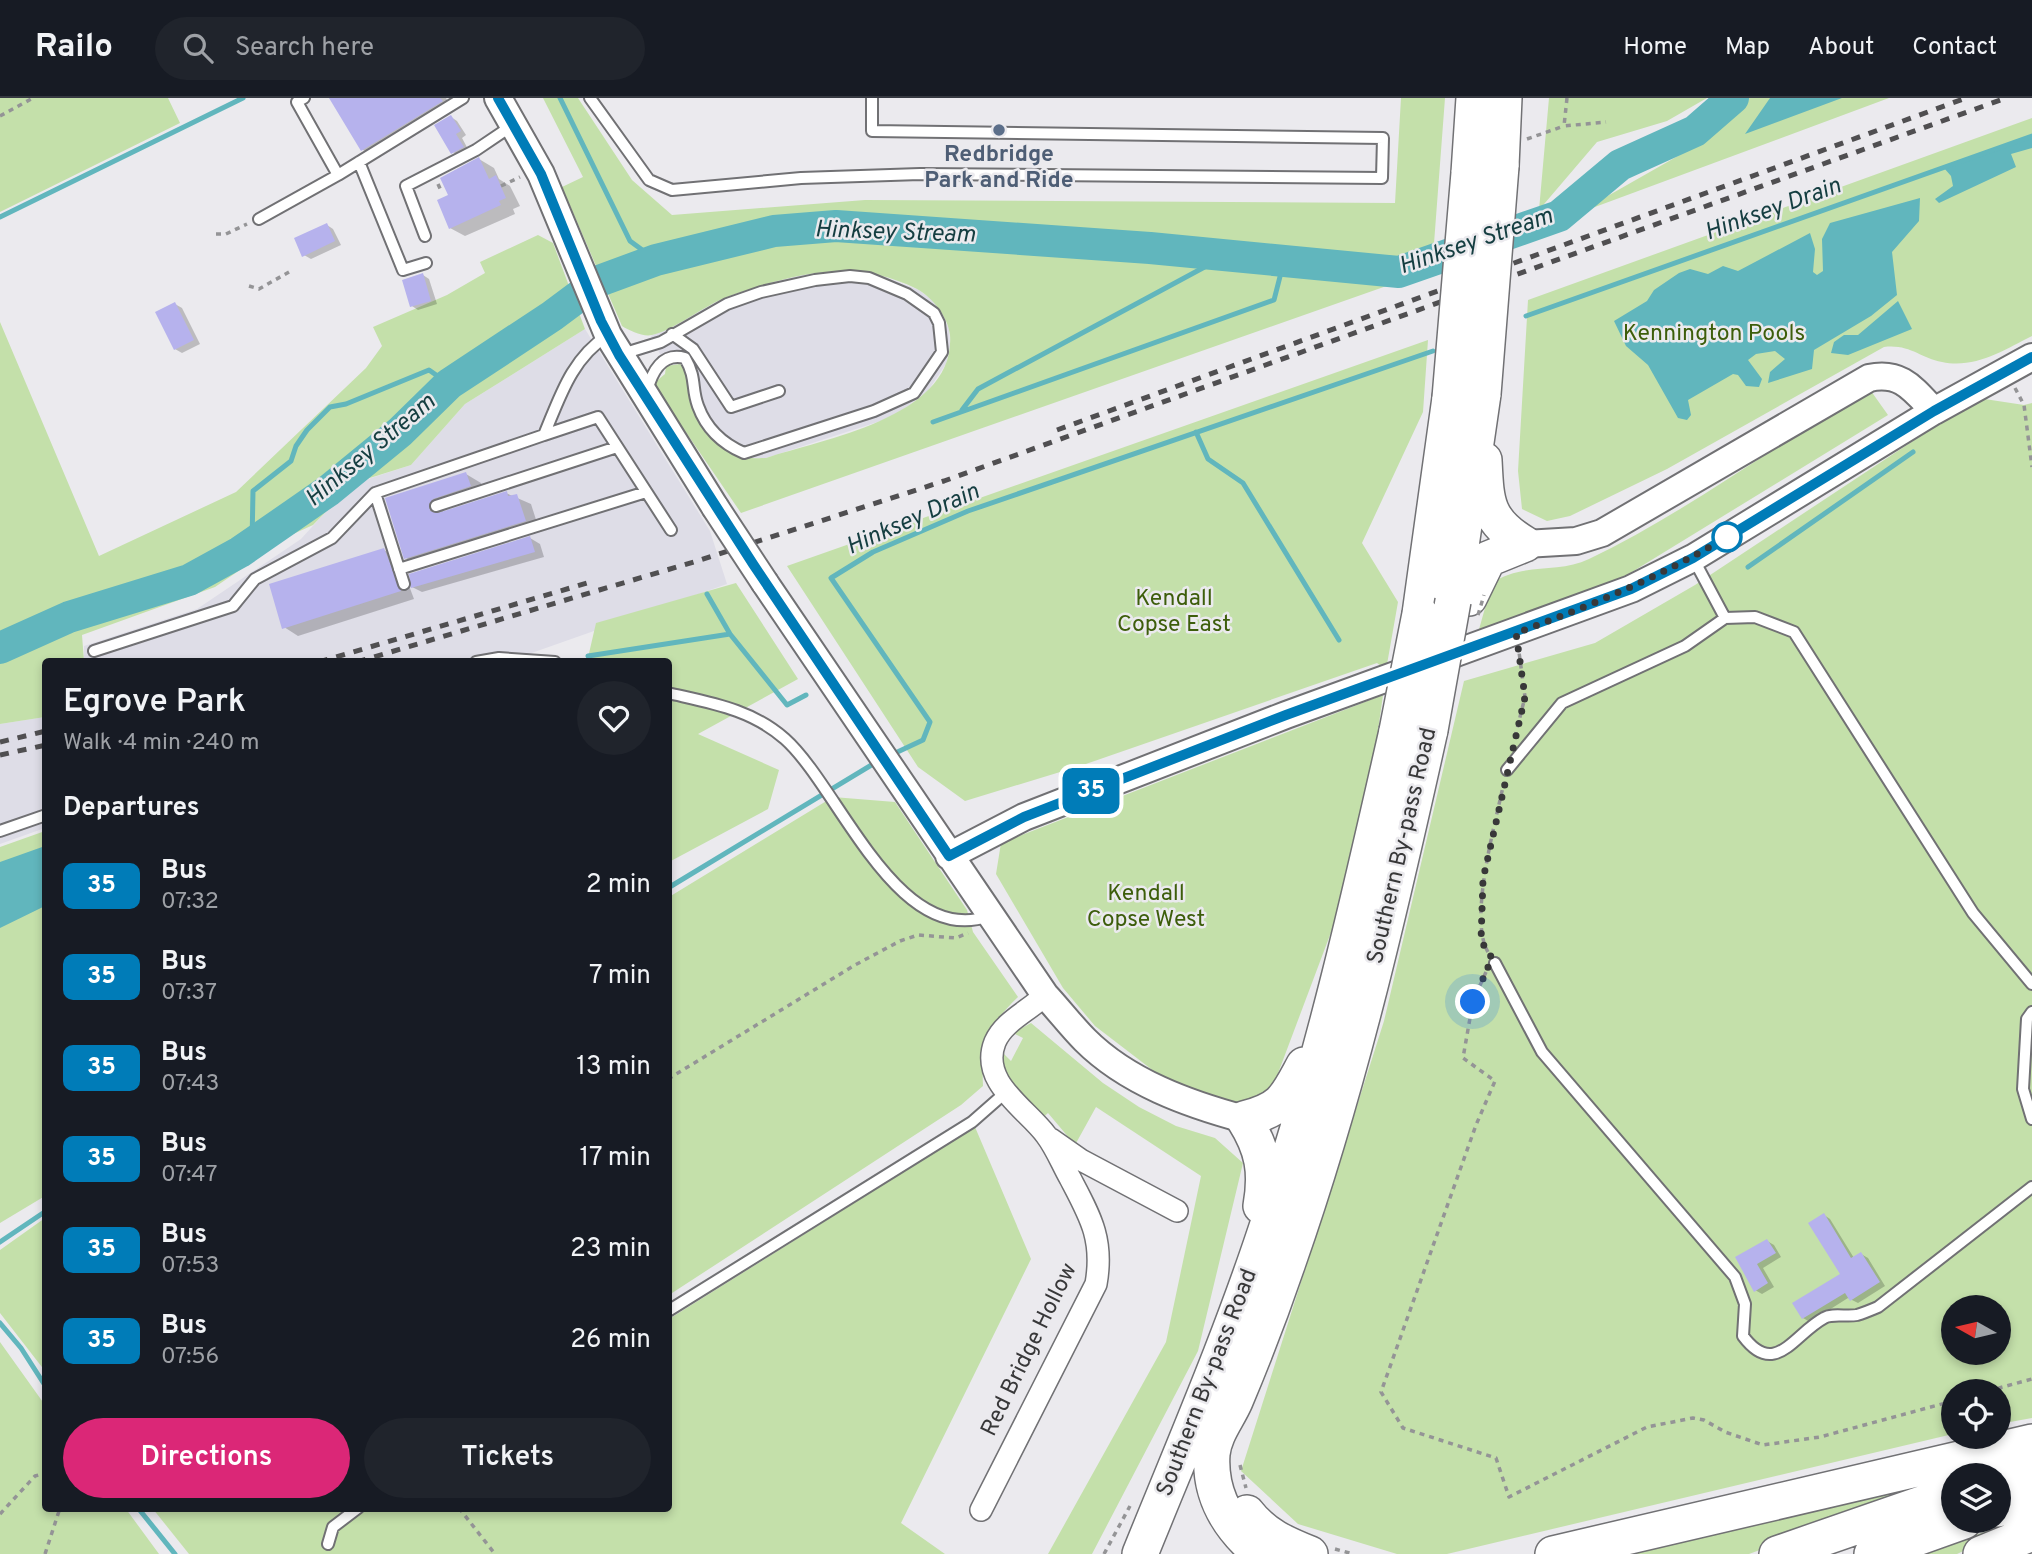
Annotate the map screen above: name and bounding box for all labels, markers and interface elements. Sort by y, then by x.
search box [155,17,645,80]
text: Railo [35,27,113,69]
icon: search [179,29,217,67]
text: Search here [235,32,374,65]
text: Home [1623,33,1687,63]
text: Map [1725,33,1770,63]
text: About [1808,33,1874,63]
text: Contact [1912,33,1997,63]
marker: Redbridge Park and Ride [991,122,1007,138]
place label: Redbridge Park and Ride [924,141,1074,196]
water label: Hinksey Drain [1701,171,1845,249]
water label: Hinksey Stream [1395,202,1557,282]
water label: Hinksey Stream [814,215,976,251]
park label: Kennington Pools [1623,320,1805,349]
water label: Hinksey Stream [300,388,443,514]
water label: Hinksey Drain [842,477,984,563]
unlabelled marker [1712,522,1742,552]
park label: Kendall Copse East [1117,585,1231,640]
button: heart [577,681,651,755]
text: Egrove Park [63,682,246,724]
street label: Southern By-pass Road [1362,725,1444,967]
text: Walk · 4 min · 240 m [63,729,259,758]
line badge: 35 [1060,768,1122,814]
text: 35 [1076,776,1106,806]
text: Departures [63,792,200,825]
text: Bus [161,855,207,888]
text: 2 min [586,869,651,902]
text: 35 [87,871,116,901]
park label: Kendall Copse West [1087,880,1205,935]
text: 07:32 [161,888,219,917]
text: Bus [161,946,207,979]
text: 7 min [589,960,651,993]
text: 35 [87,962,116,992]
text: 07:37 [161,979,217,1008]
your location [1455,984,1490,1019]
text: Bus [161,1037,207,1070]
text: 13 min [576,1051,651,1084]
text: 35 [87,1053,116,1083]
text: 07:43 [161,1070,219,1099]
text: Bus [161,1128,207,1161]
text: 17 min [579,1142,651,1175]
text: 35 [87,1144,116,1174]
text: 07:47 [161,1161,217,1190]
text: Bus [161,1219,207,1252]
text: 23 min [570,1233,651,1266]
text: 35 [87,1235,116,1265]
text: 07:53 [161,1252,219,1281]
street label: Red Bridge Hollow [975,1259,1085,1441]
street label: Southern By-pass Road [1151,1265,1265,1501]
north arrow [1941,1295,2011,1365]
map controls [1941,1295,2011,1533]
text: Bus [161,1310,207,1343]
text: 26 min [570,1324,651,1357]
text: 35 [87,1326,116,1356]
text: 07:56 [161,1343,219,1372]
button: locate [1941,1379,2011,1449]
button: Directions [63,1418,350,1498]
button: Tickets [364,1418,651,1498]
button: layers [1941,1463,2011,1533]

